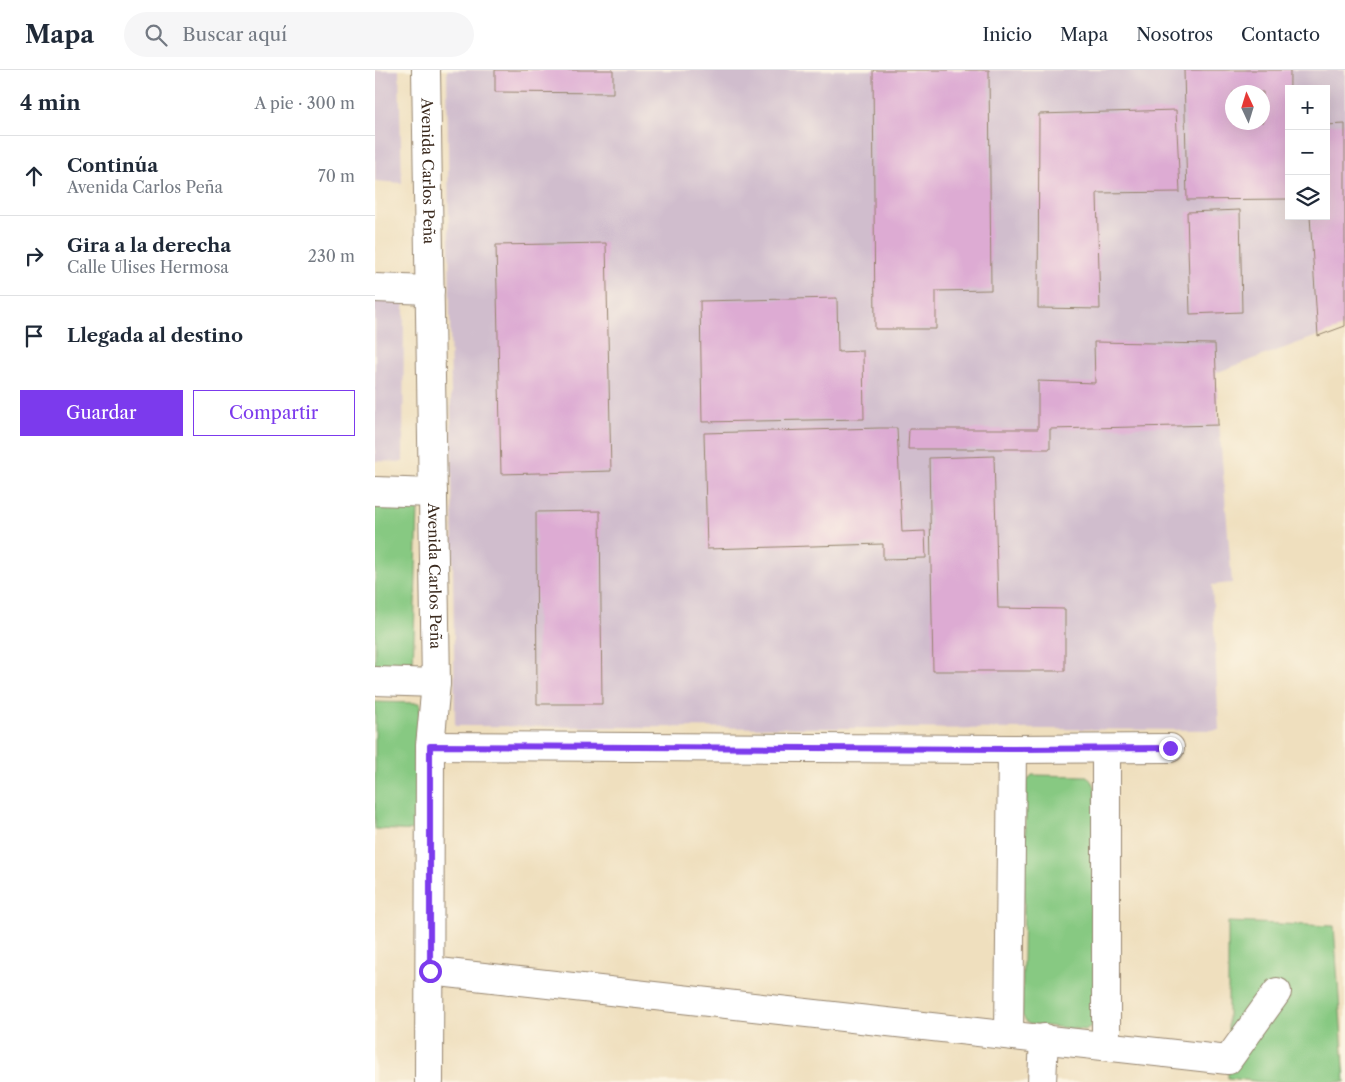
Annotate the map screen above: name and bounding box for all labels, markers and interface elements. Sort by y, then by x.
search box [124,12,474,57]
text: Mapa [25,20,94,49]
icon: search [142,21,170,49]
text: Buscar aquí [182,23,287,46]
text: Inicio [983,24,1032,46]
text: Mapa [1060,24,1108,46]
text: Nosotros [1136,24,1213,46]
text: Contacto [1241,24,1320,46]
north arrow [1225,85,1270,130]
map controls [1285,85,1330,220]
button: + [1285,85,1330,130]
text: 4 min [20,90,81,115]
text: A pie · 300 m [255,93,355,113]
street label: Avenida Carlos Peña [417,97,439,244]
button: − [1285,130,1330,175]
text: Continúa [67,154,158,177]
icon: ahead [20,162,48,190]
text: 70 m [318,166,355,186]
button: layers [1285,175,1330,220]
text: Avenida Carlos Peña [67,177,223,197]
text: Gira a la derecha [67,234,231,257]
icon: right [20,242,48,270]
text: 230 m [308,246,355,266]
text: Calle Ulises Hermosa [67,257,229,277]
icon: arrive [20,322,48,350]
text: Llegada al destino [67,324,243,347]
button: Guardar [20,390,183,436]
button: Compartir [193,390,355,436]
street label: Avenida Carlos Peña [424,502,445,649]
route end [1159,737,1182,760]
route start [419,960,442,983]

